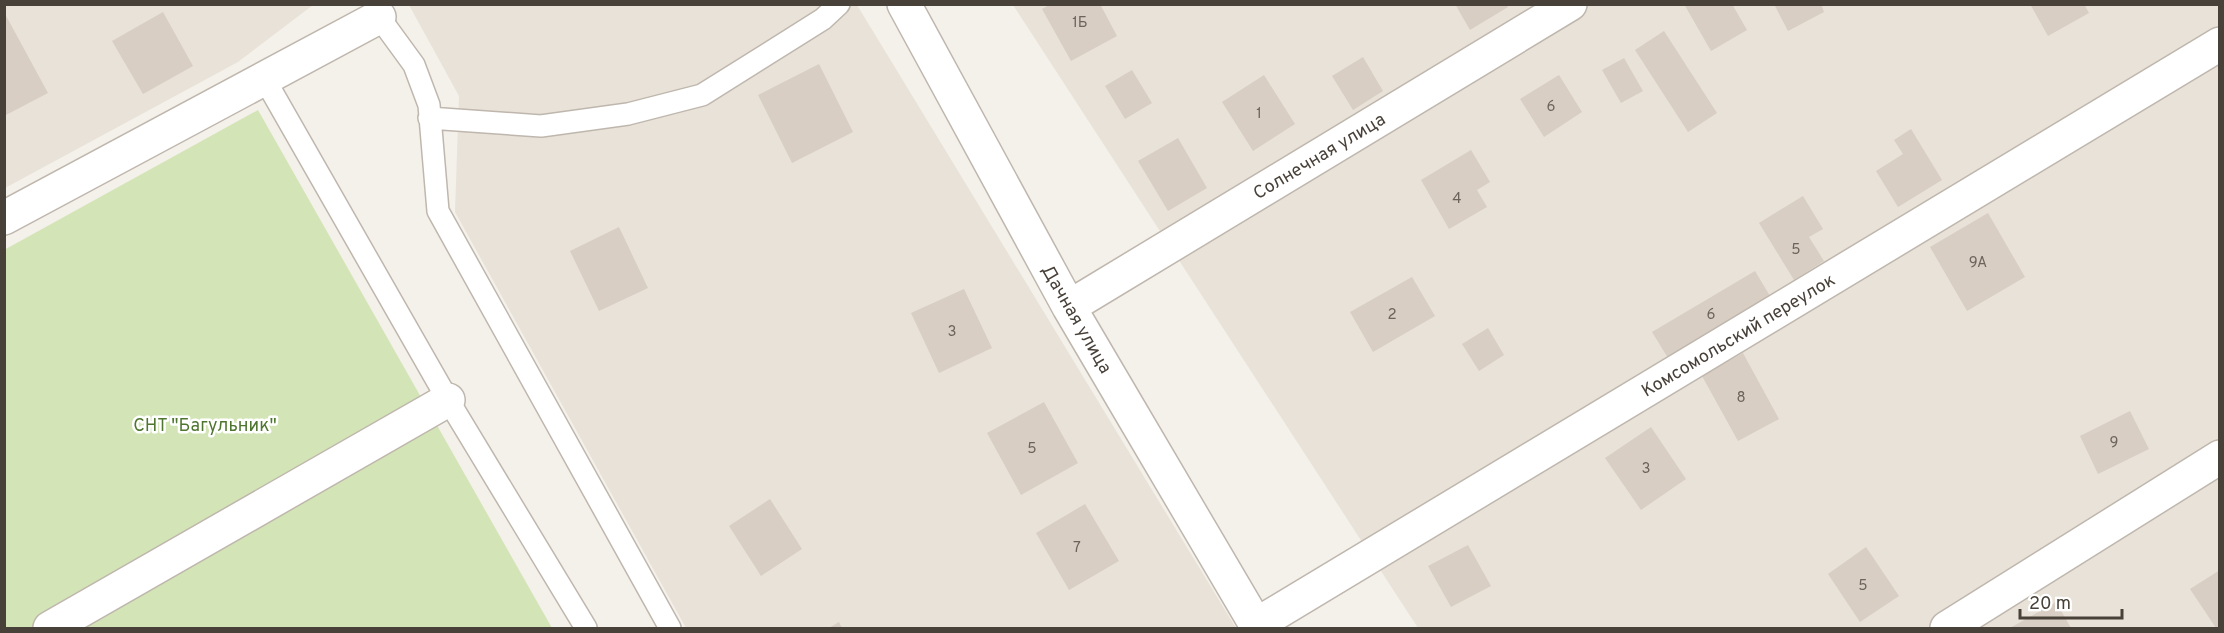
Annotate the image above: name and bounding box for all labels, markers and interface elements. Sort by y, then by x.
house number: 1Б [1072,14,1088,33]
house number: 6 [1547,98,1556,117]
house number: 1 [1256,105,1262,124]
street label: Солнечная улица [1249,109,1390,206]
house number: 4 [1452,190,1462,209]
house number: 5 [1791,241,1801,260]
house number: 9А [1969,254,1987,273]
street label: Дачная улица [1035,261,1116,378]
street label: Комсомольский переулок [1638,269,1840,403]
house number: 2 [1387,306,1397,325]
house number: 6 [1707,306,1716,325]
house number: 3 [947,323,957,342]
house number: 8 [1736,389,1746,408]
park label: СНТ "Багульник" [133,415,277,438]
house number: 9 [2110,434,2118,453]
house number: 5 [1027,440,1037,459]
house number: 3 [1641,460,1651,479]
house number: 7 [1073,539,1081,558]
house number: 5 [1858,577,1868,596]
scale bar [2020,582,2122,620]
text: 20 m [2029,593,2071,616]

